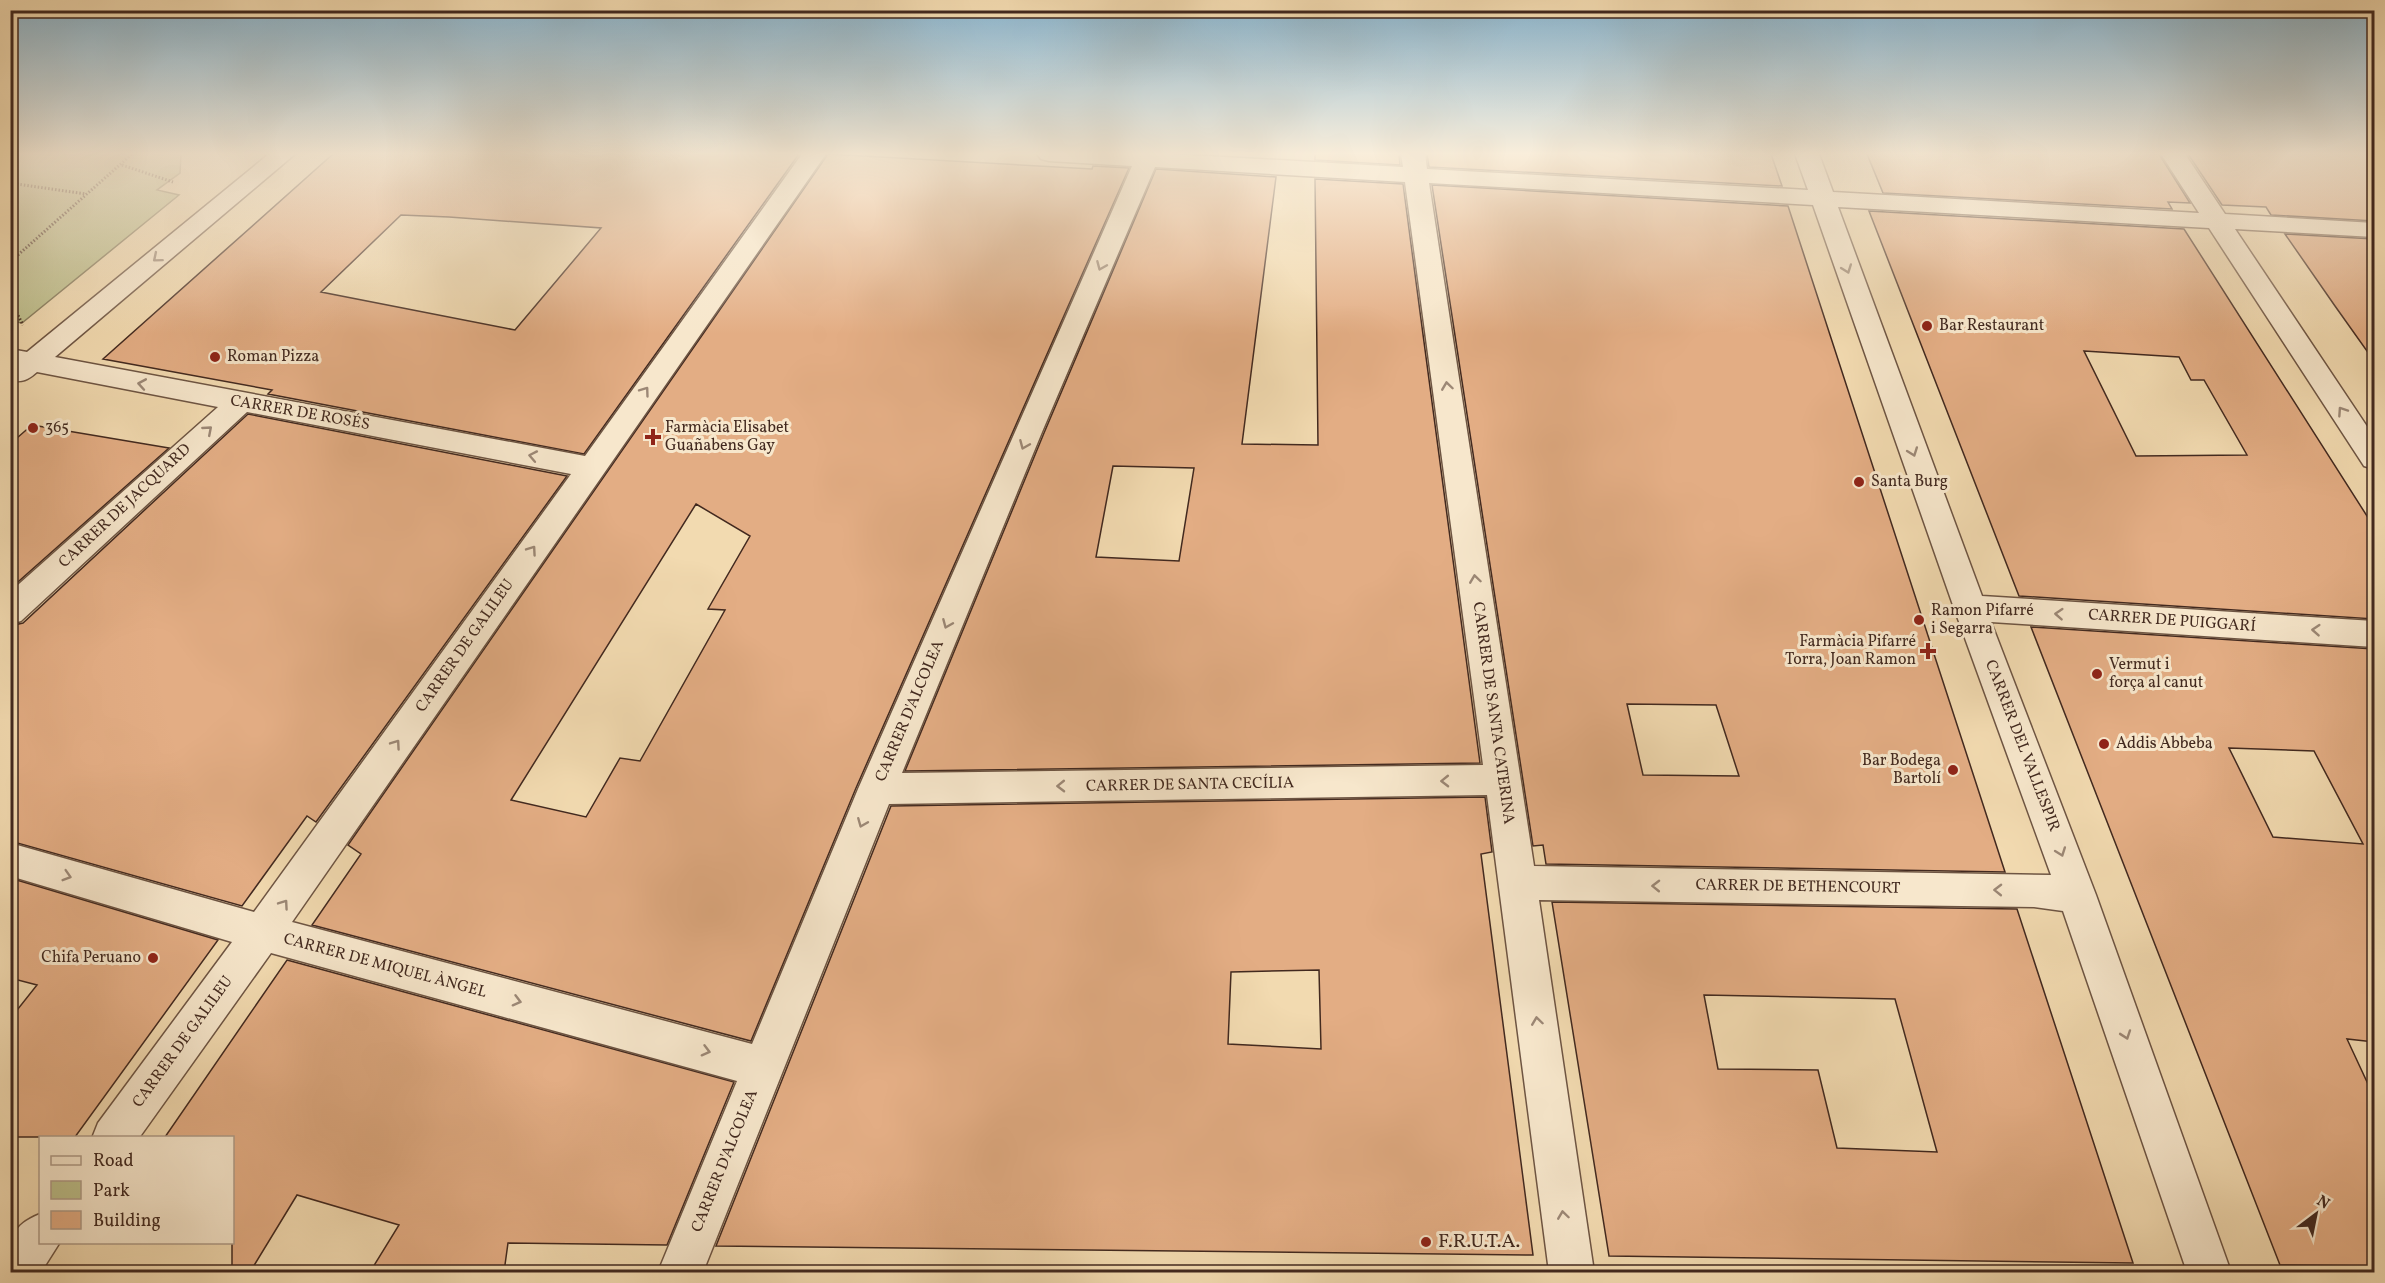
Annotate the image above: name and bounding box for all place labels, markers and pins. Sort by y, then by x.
place label: Bar Restaurant [1939,315,2045,337]
marker: Bar Restaurant [1920,319,1934,333]
place label: Roman Pizza [227,346,319,368]
marker: Roman Pizza [208,350,222,364]
place label: 365 [45,417,69,439]
place label: Farmàcia Elisabet Guañabens Gay [665,417,789,457]
marker: 365 [26,421,40,435]
marker: Farmàcia Elisabet Guañabens Gay [646,430,660,444]
place label: Santa Burg [1871,471,1948,493]
marker: Santa Burg [1852,475,1866,489]
place label: Ramon Pifarré i Segarra [1931,600,2034,640]
marker: Ramon Pifarré i Segarra [1912,613,1926,627]
place label: Farmàcia Pifarré Torra, Joan Ramon [1785,631,1916,671]
marker: Farmàcia Pifarré Torra, Joan Ramon [1921,644,1935,658]
place label: Vermut i força al canut [2109,654,2204,694]
marker: Vermut i força al canut [2090,667,2104,681]
place label: Addis Abbeba [2116,733,2213,755]
marker: Addis Abbeba [2097,737,2111,751]
place label: Bar Bodega Bartolí [1862,750,1941,790]
marker: Bar Bodega Bartolí [1946,763,1960,777]
place label: Chifa Peruano [41,947,141,969]
marker: Chifa Peruano [146,951,160,965]
place label: F.R.U.T.A. [1438,1228,1520,1256]
marker: F.R.U.T.A. [1419,1235,1433,1249]

